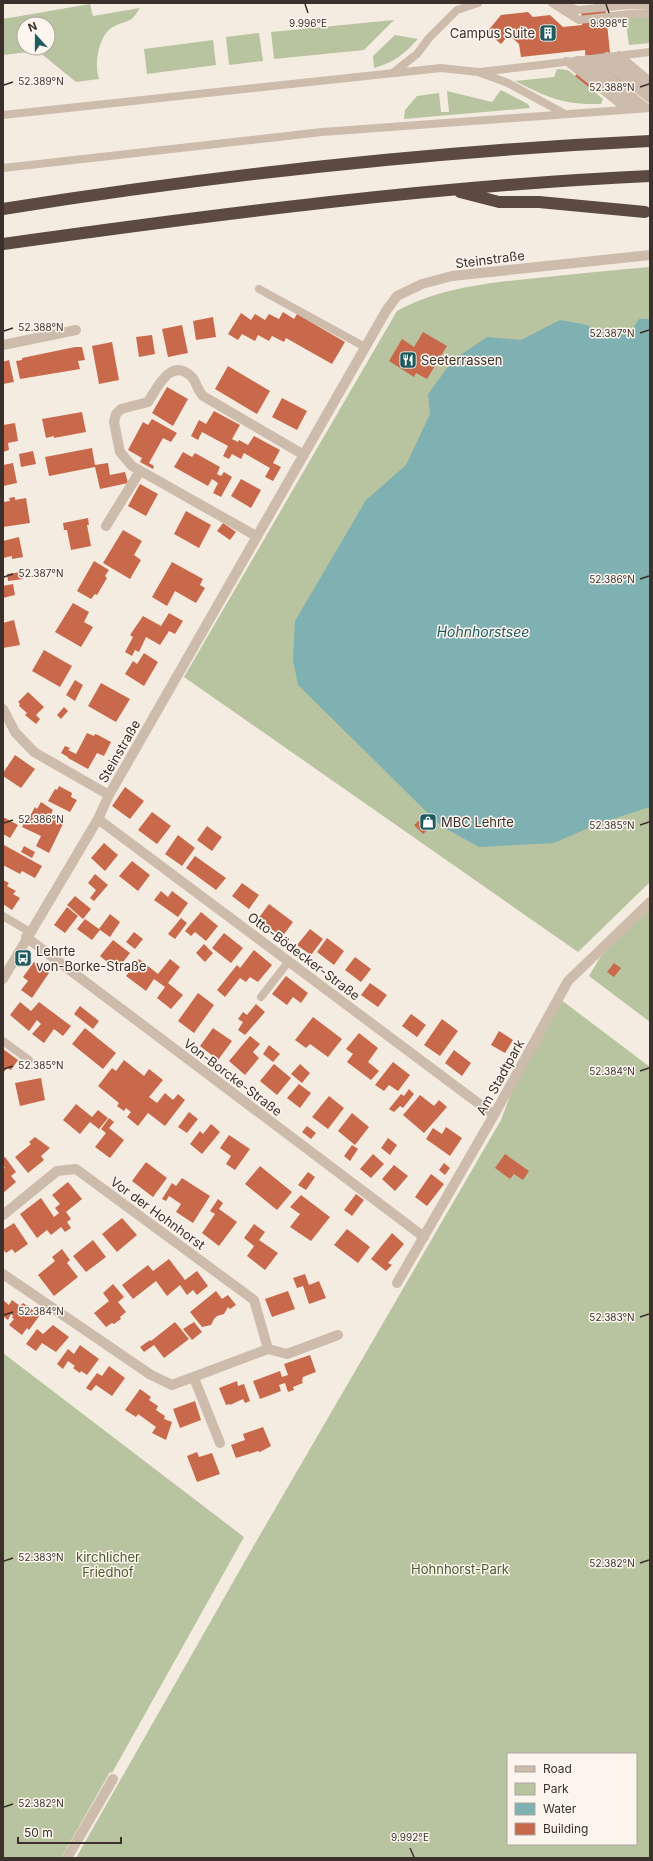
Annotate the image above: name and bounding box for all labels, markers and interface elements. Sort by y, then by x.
north arrow [16,16,56,56]
text: 9.996°E [289,17,327,29]
text: 9.998°E [590,17,628,29]
text: N [26,19,39,35]
building icon: Campus Suite [538,23,558,43]
place label: Campus Suite [450,25,535,41]
text: 52.389°N [18,75,64,87]
text: 52.388°N [589,81,635,93]
street label: Steinstraße [454,247,526,271]
text: 52.388°N [18,321,64,333]
text: 52.387°N [590,327,634,339]
restaurant icon: Seeterrassen [398,350,418,370]
place label: Seeterrassen [421,352,502,368]
text: 52.387°N [19,567,63,579]
text: 52.386°N [589,573,635,585]
water label: Hohnhorstsee [437,623,529,640]
street label: Steinstraße [95,717,143,785]
shop icon: MBC Lehrte [418,812,438,832]
text: 52.386°N [18,813,64,825]
place label: MBC Lehrte [441,814,514,830]
text: 52.385°N [589,819,635,831]
street label: Otto-Bödecker-Straße [245,909,363,1003]
place label: Lehrte von-Borke-Straße [36,943,147,974]
bus stop icon: Lehrte von-Borke-Straße [13,948,33,968]
street label: Von-Borcke-Straße [181,1035,285,1119]
street label: Am Stadtpark [473,1036,527,1118]
text: 52.385°N [18,1059,64,1071]
text: 52.384°N [589,1065,635,1077]
street label: Vor der Hohnhorst [108,1173,208,1253]
text: 52.384°N [18,1305,64,1317]
text: 52.383°N [589,1311,635,1323]
park label: kirchlicher Friedhof [76,1549,140,1580]
text: 52.383°N [18,1551,64,1563]
text: 52.382°N [589,1557,635,1569]
park label: Hohnhorst-Park [411,1561,509,1577]
legend [507,1753,637,1845]
text: Road [543,1761,572,1776]
text: Park [543,1781,569,1796]
text: 52.382°N [18,1797,64,1809]
text: Water [543,1801,577,1816]
scale bar [18,1819,121,1845]
text: Building [543,1821,588,1836]
text: 50 m [24,1825,53,1840]
text: 9.992°E [391,1831,429,1843]

